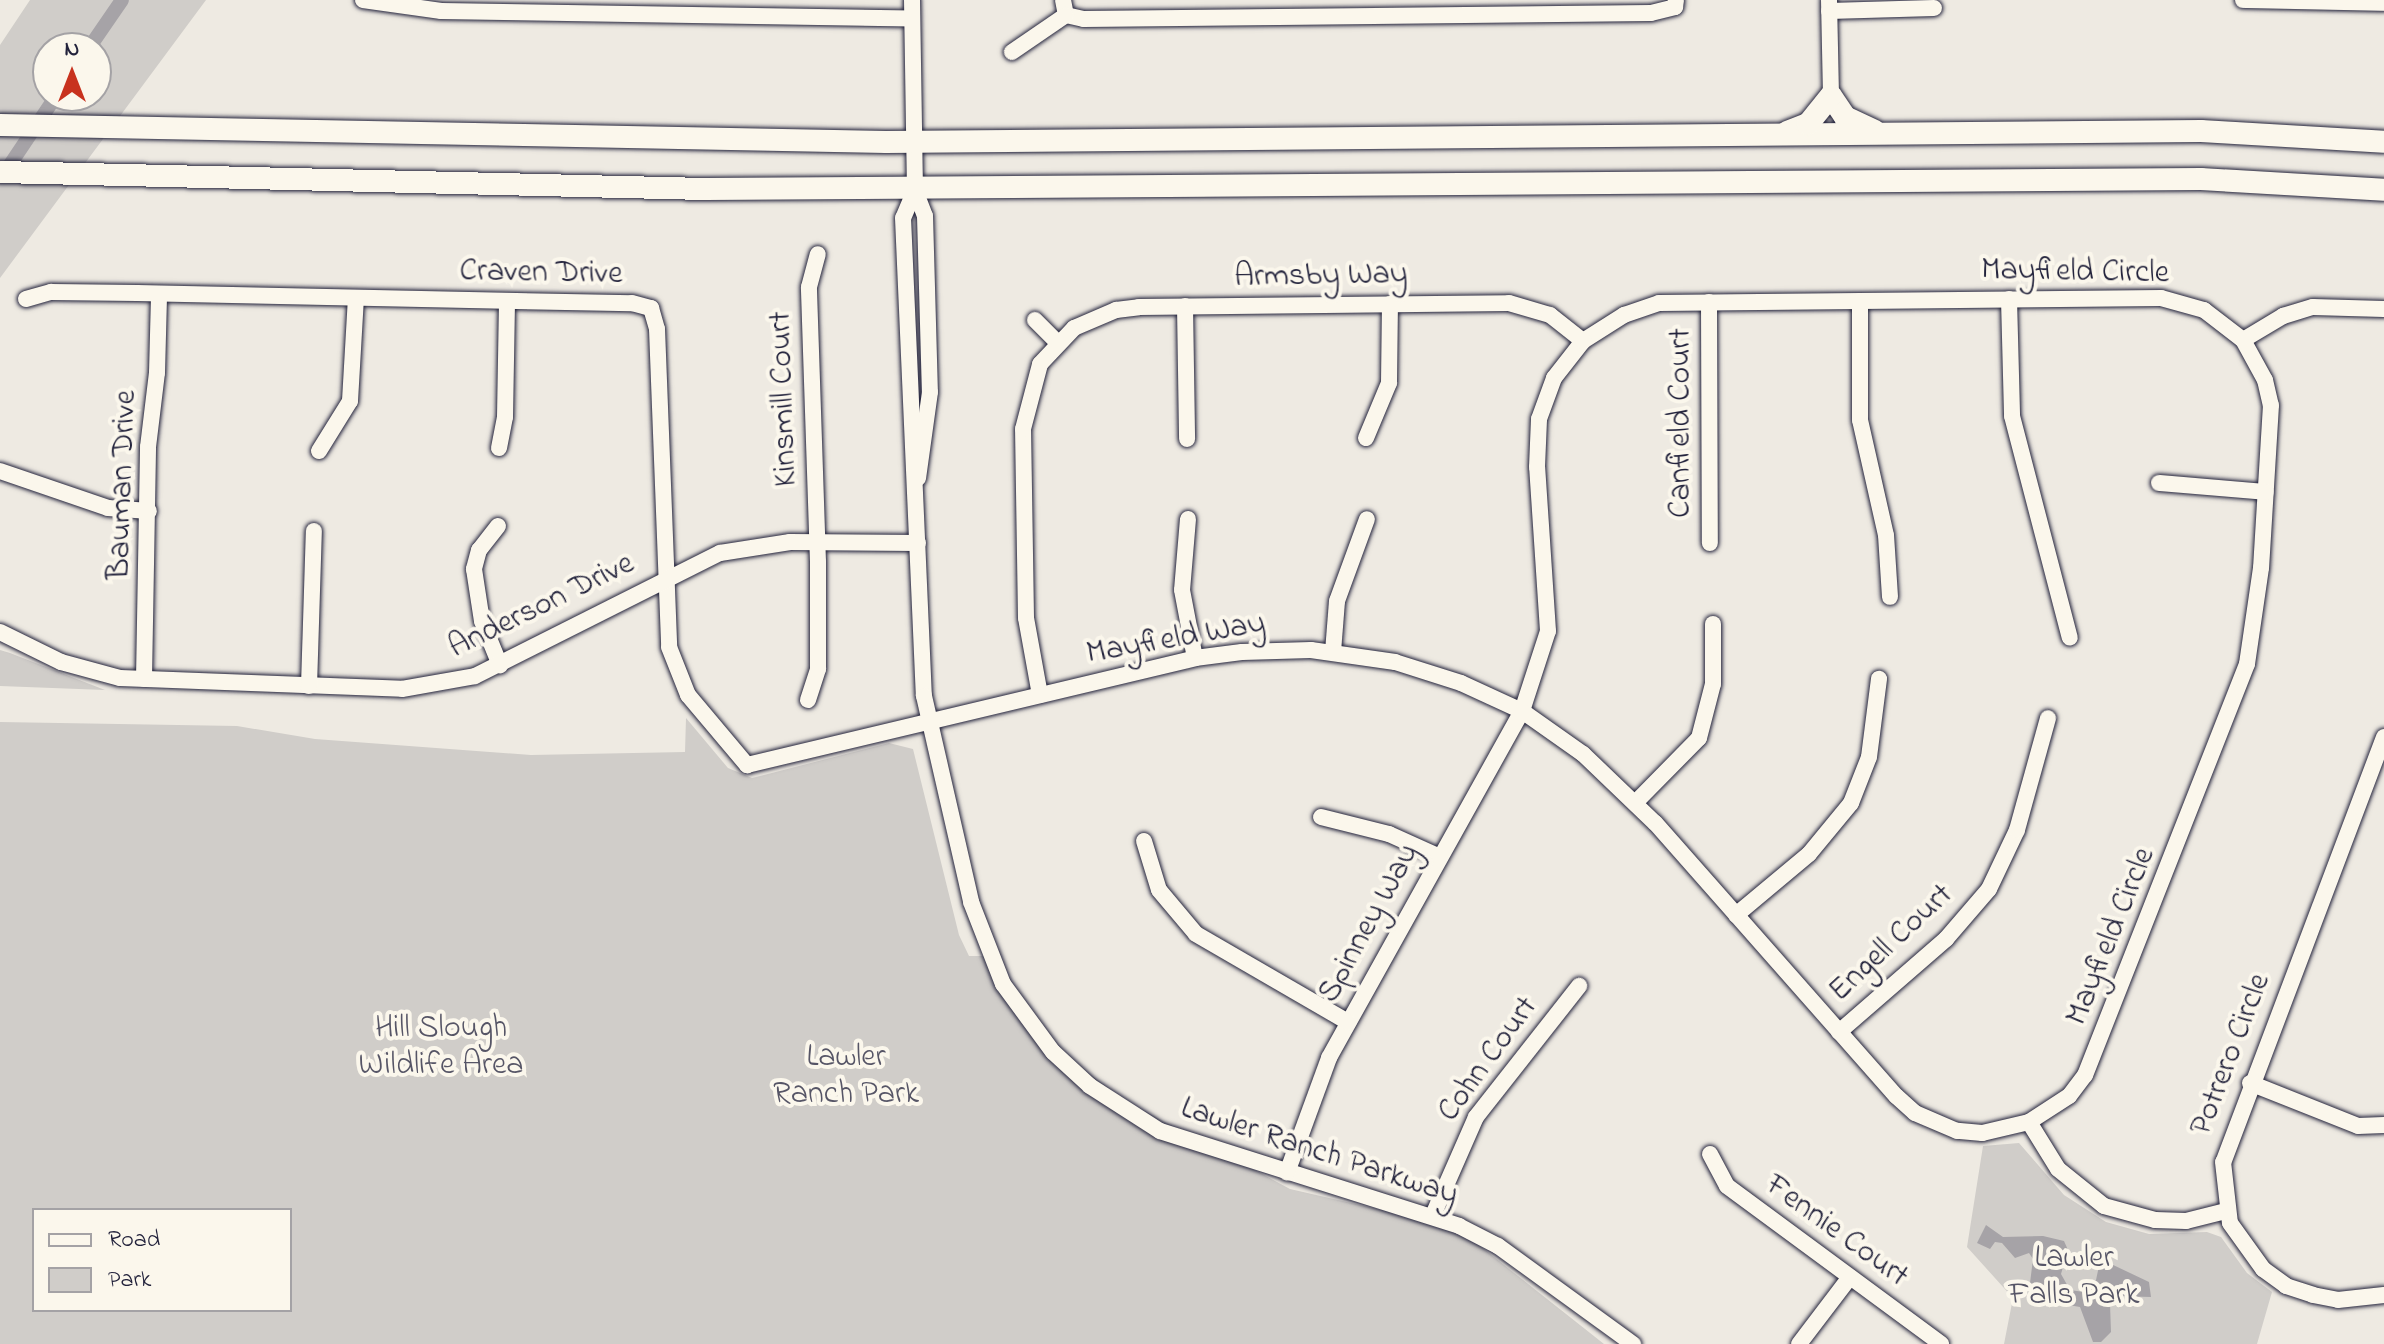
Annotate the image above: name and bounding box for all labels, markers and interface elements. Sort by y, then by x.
north arrow [32,32,112,112]
text: N [65,34,79,66]
street label: Mayfield Circle [1981,252,2169,294]
street label: Craven Drive [459,253,623,295]
street label: Armsby Way [1234,256,1408,298]
street label: Kinsmill Court [763,310,807,488]
street label: Canfield Court [1663,328,1701,518]
street label: Bauman Drive [102,390,146,580]
street label: Anderson Drive [443,546,641,668]
street label: Mayfield Way [1084,605,1268,675]
street label: Spinney Way [1311,838,1429,1010]
street label: Mayfield Circle [2059,843,2165,1031]
street label: Engell Court [1822,877,1962,1011]
street label: Potrero Circle [2184,969,2280,1141]
street label: Cohn Court [1431,990,1547,1130]
park label: Hill Slough Wildlife Area [358,1011,524,1086]
park label: Lawler Ranch Park [773,1040,919,1115]
street label: Lawler Ranch Parkway [1176,1090,1462,1216]
street label: Fennie Court [1757,1167,1915,1297]
legend [32,1208,292,1312]
text: Road [108,1223,160,1258]
park label: Lawler Falls Park [2009,1241,2139,1316]
text: Park [108,1263,151,1298]

